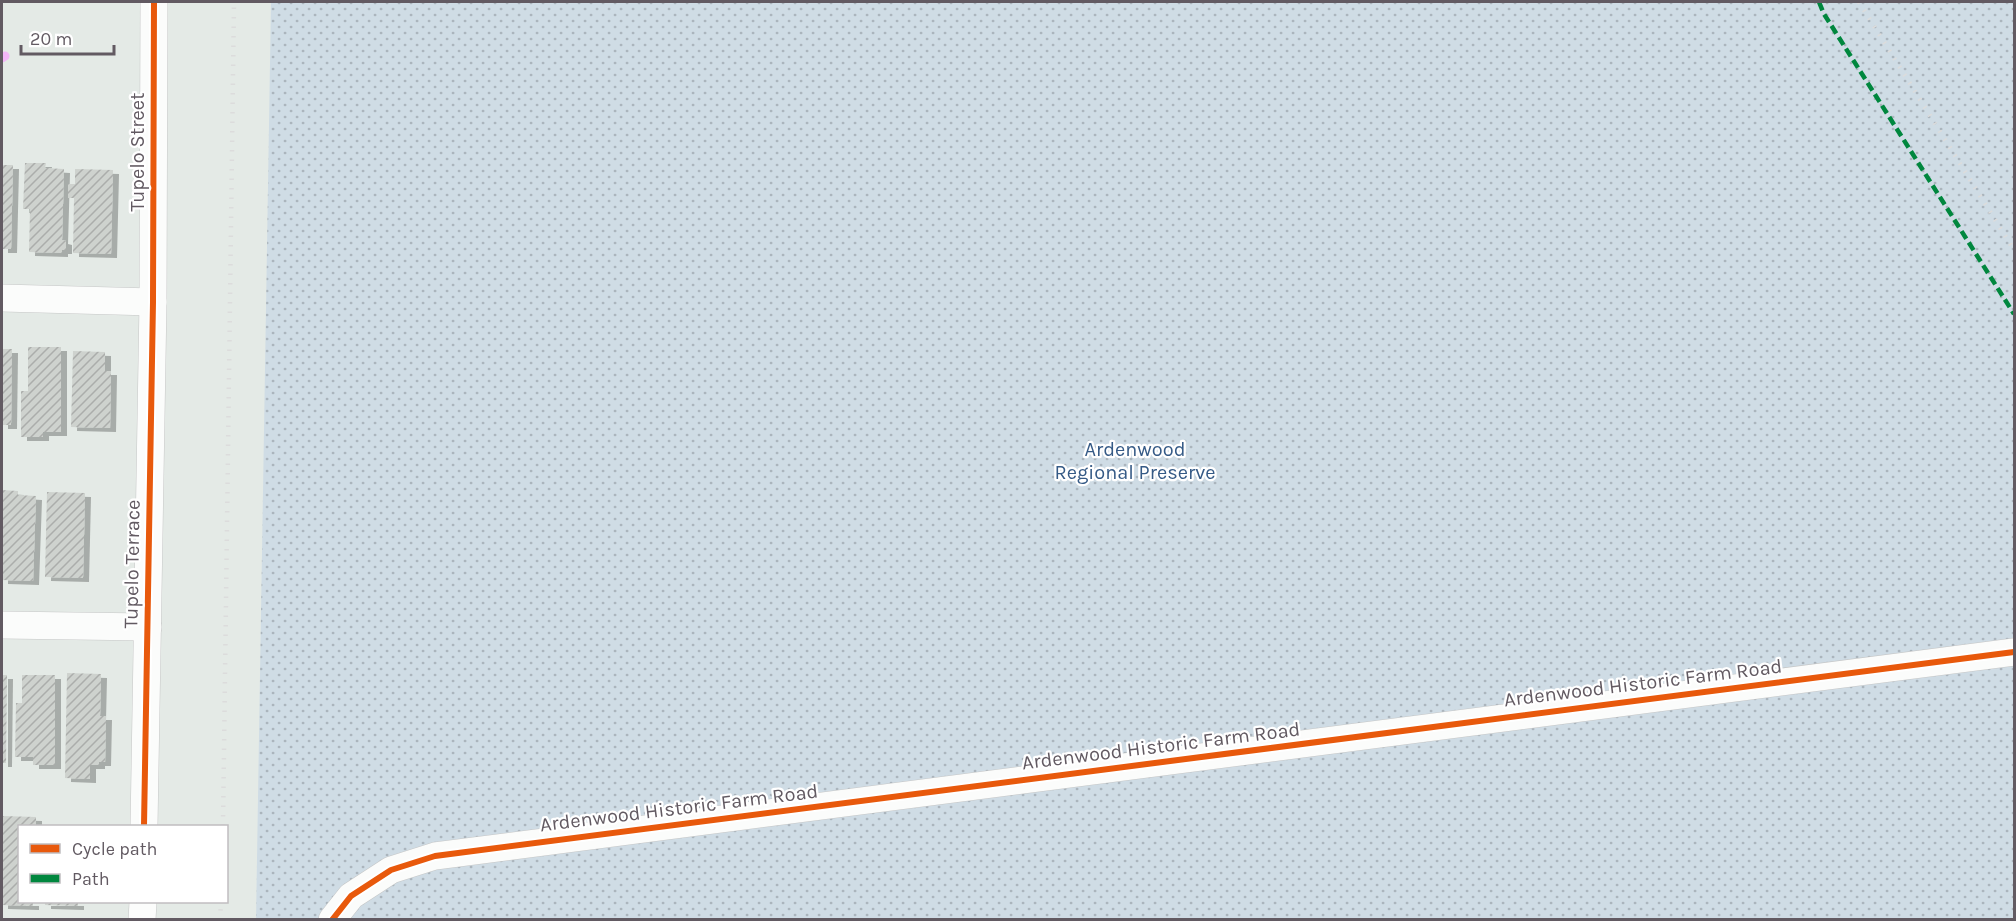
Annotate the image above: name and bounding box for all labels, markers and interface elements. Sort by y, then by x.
scale bar [21,18,114,56]
text: 20 m [30,28,72,50]
street label: Tupelo Street [126,92,149,211]
park label: Ardenwood Regional Preserve [1054,438,1216,484]
street label: Tupelo Terrace [119,499,145,629]
street label: Ardenwood Historic Farm Road [1503,655,1783,711]
street label: Ardenwood Historic Farm Road [1021,718,1301,774]
street label: Ardenwood Historic Farm Road [539,780,819,836]
legend [18,825,228,903]
text: Cycle path [72,838,157,860]
text: Path [72,868,110,890]

